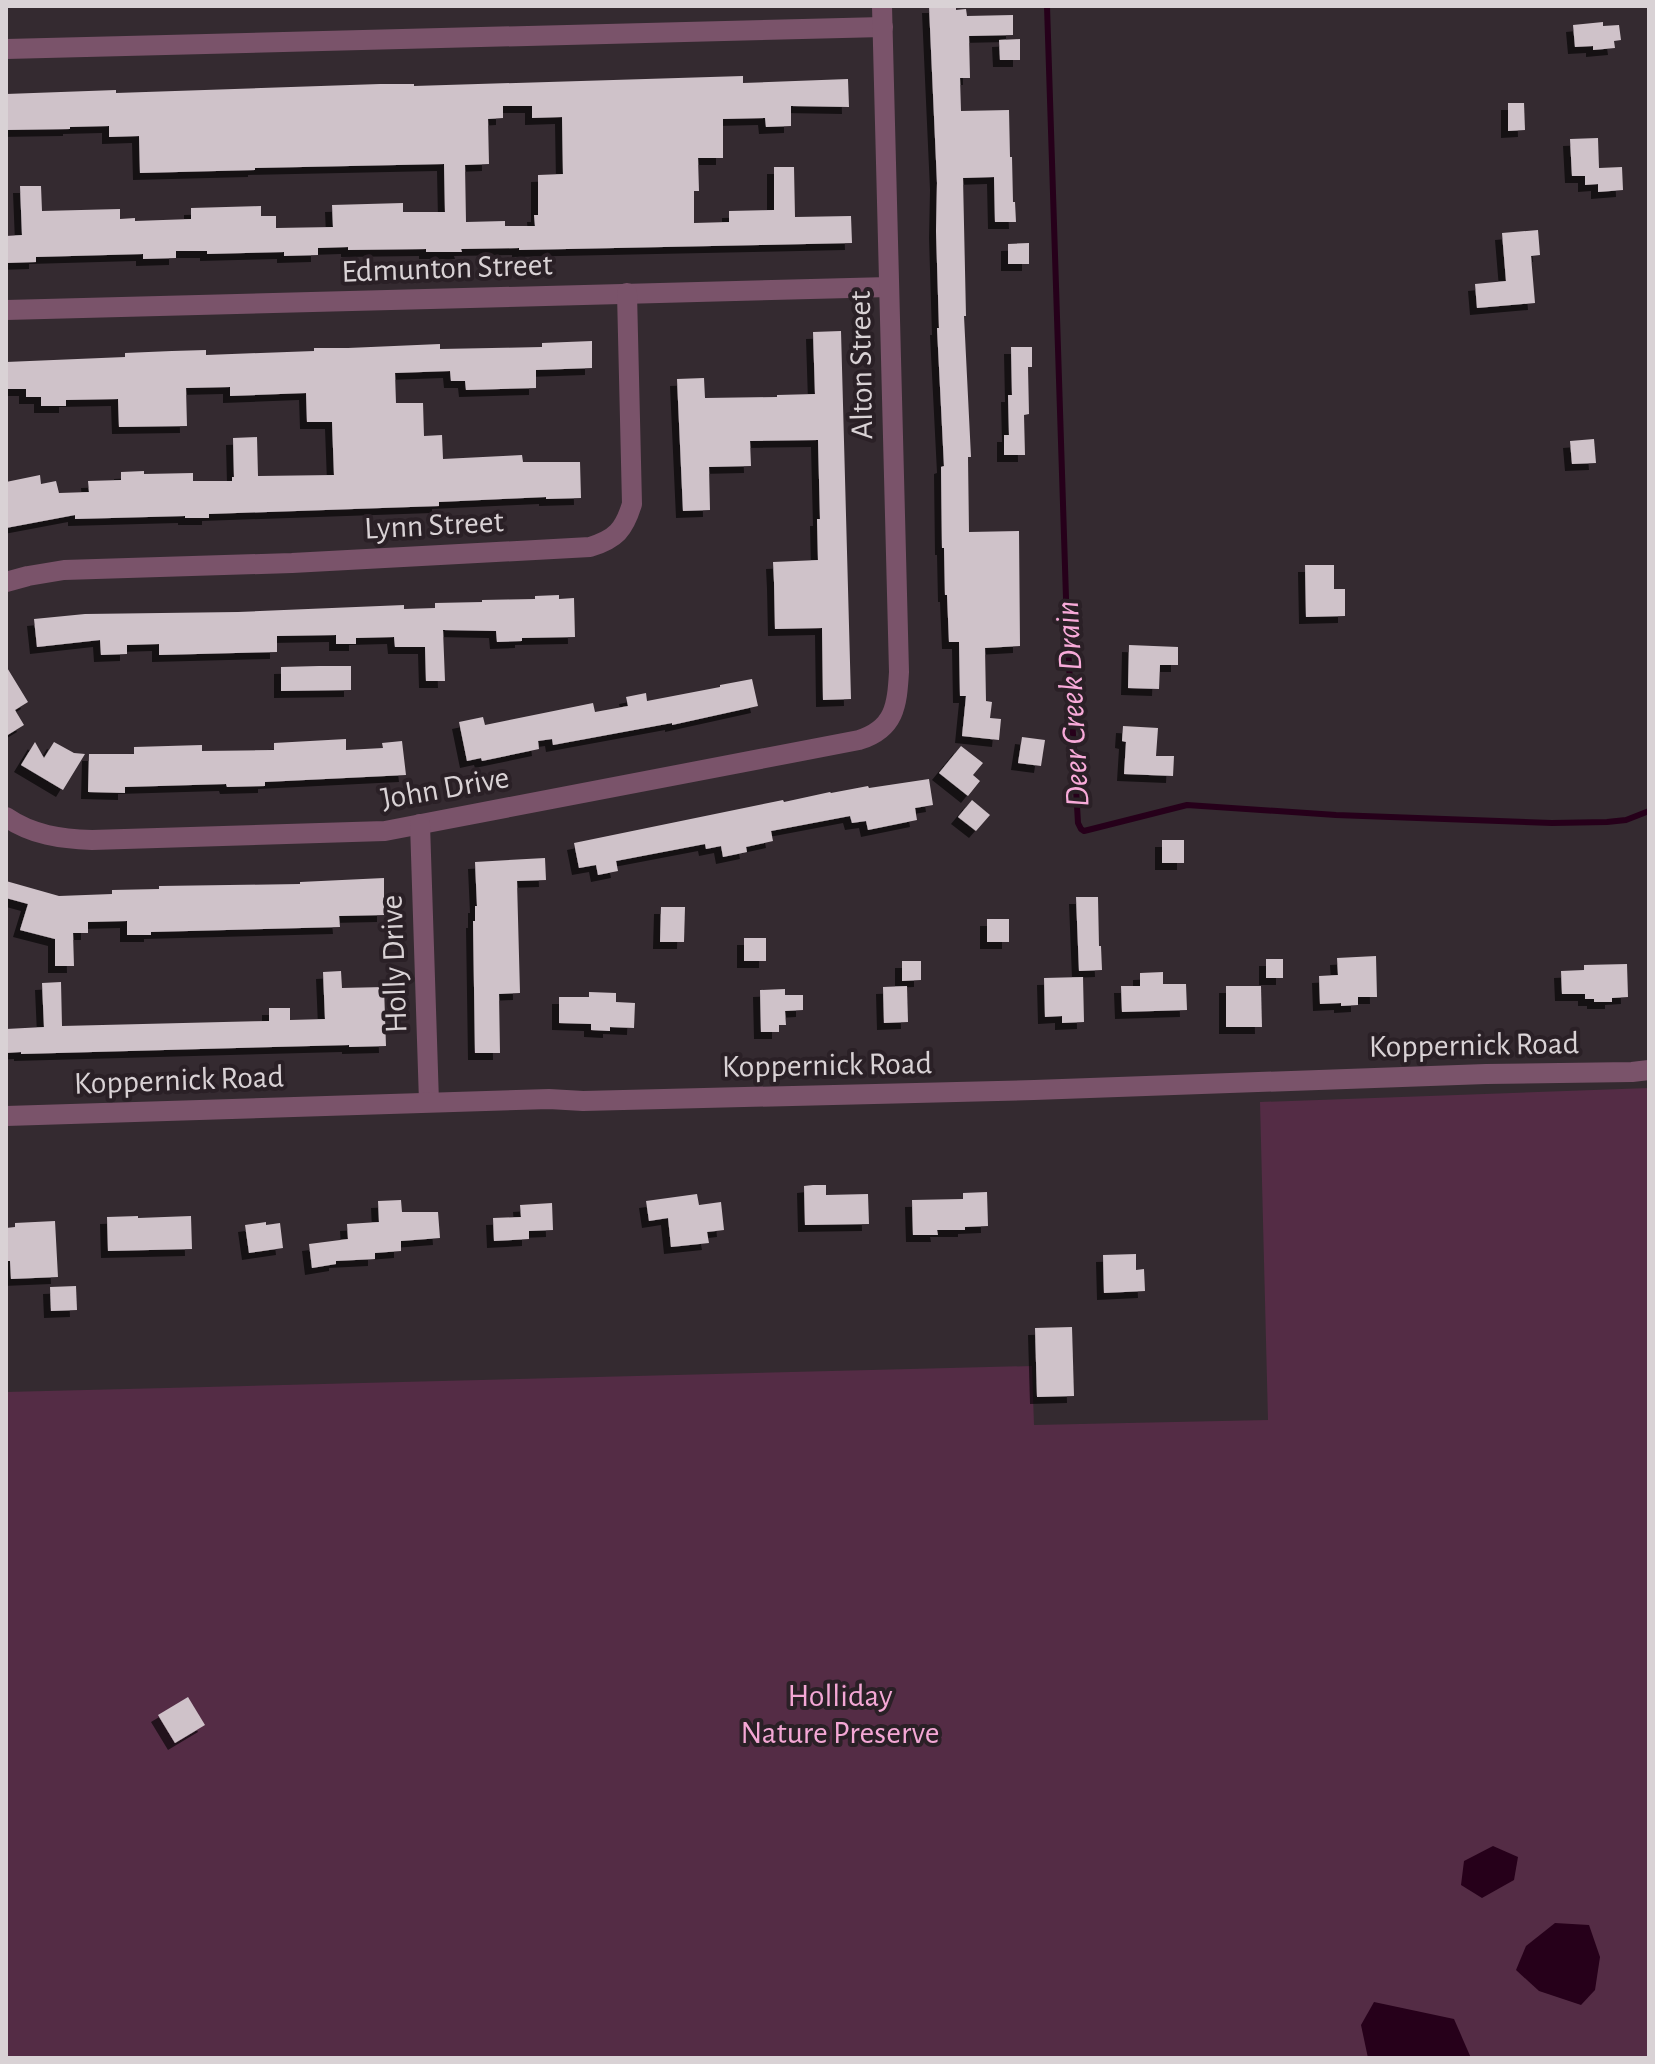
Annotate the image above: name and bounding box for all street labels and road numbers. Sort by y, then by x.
street label: Edmunton Street [341,248,553,288]
street label: Alton Street [844,290,878,440]
street label: Lynn Street [363,505,505,545]
street label: John Drive [378,761,512,815]
street label: Holly Drive [376,894,412,1034]
street label: Koppernick Road [1369,1027,1579,1063]
street label: Koppernick Road [722,1047,932,1083]
street label: Koppernick Road [73,1060,285,1100]

